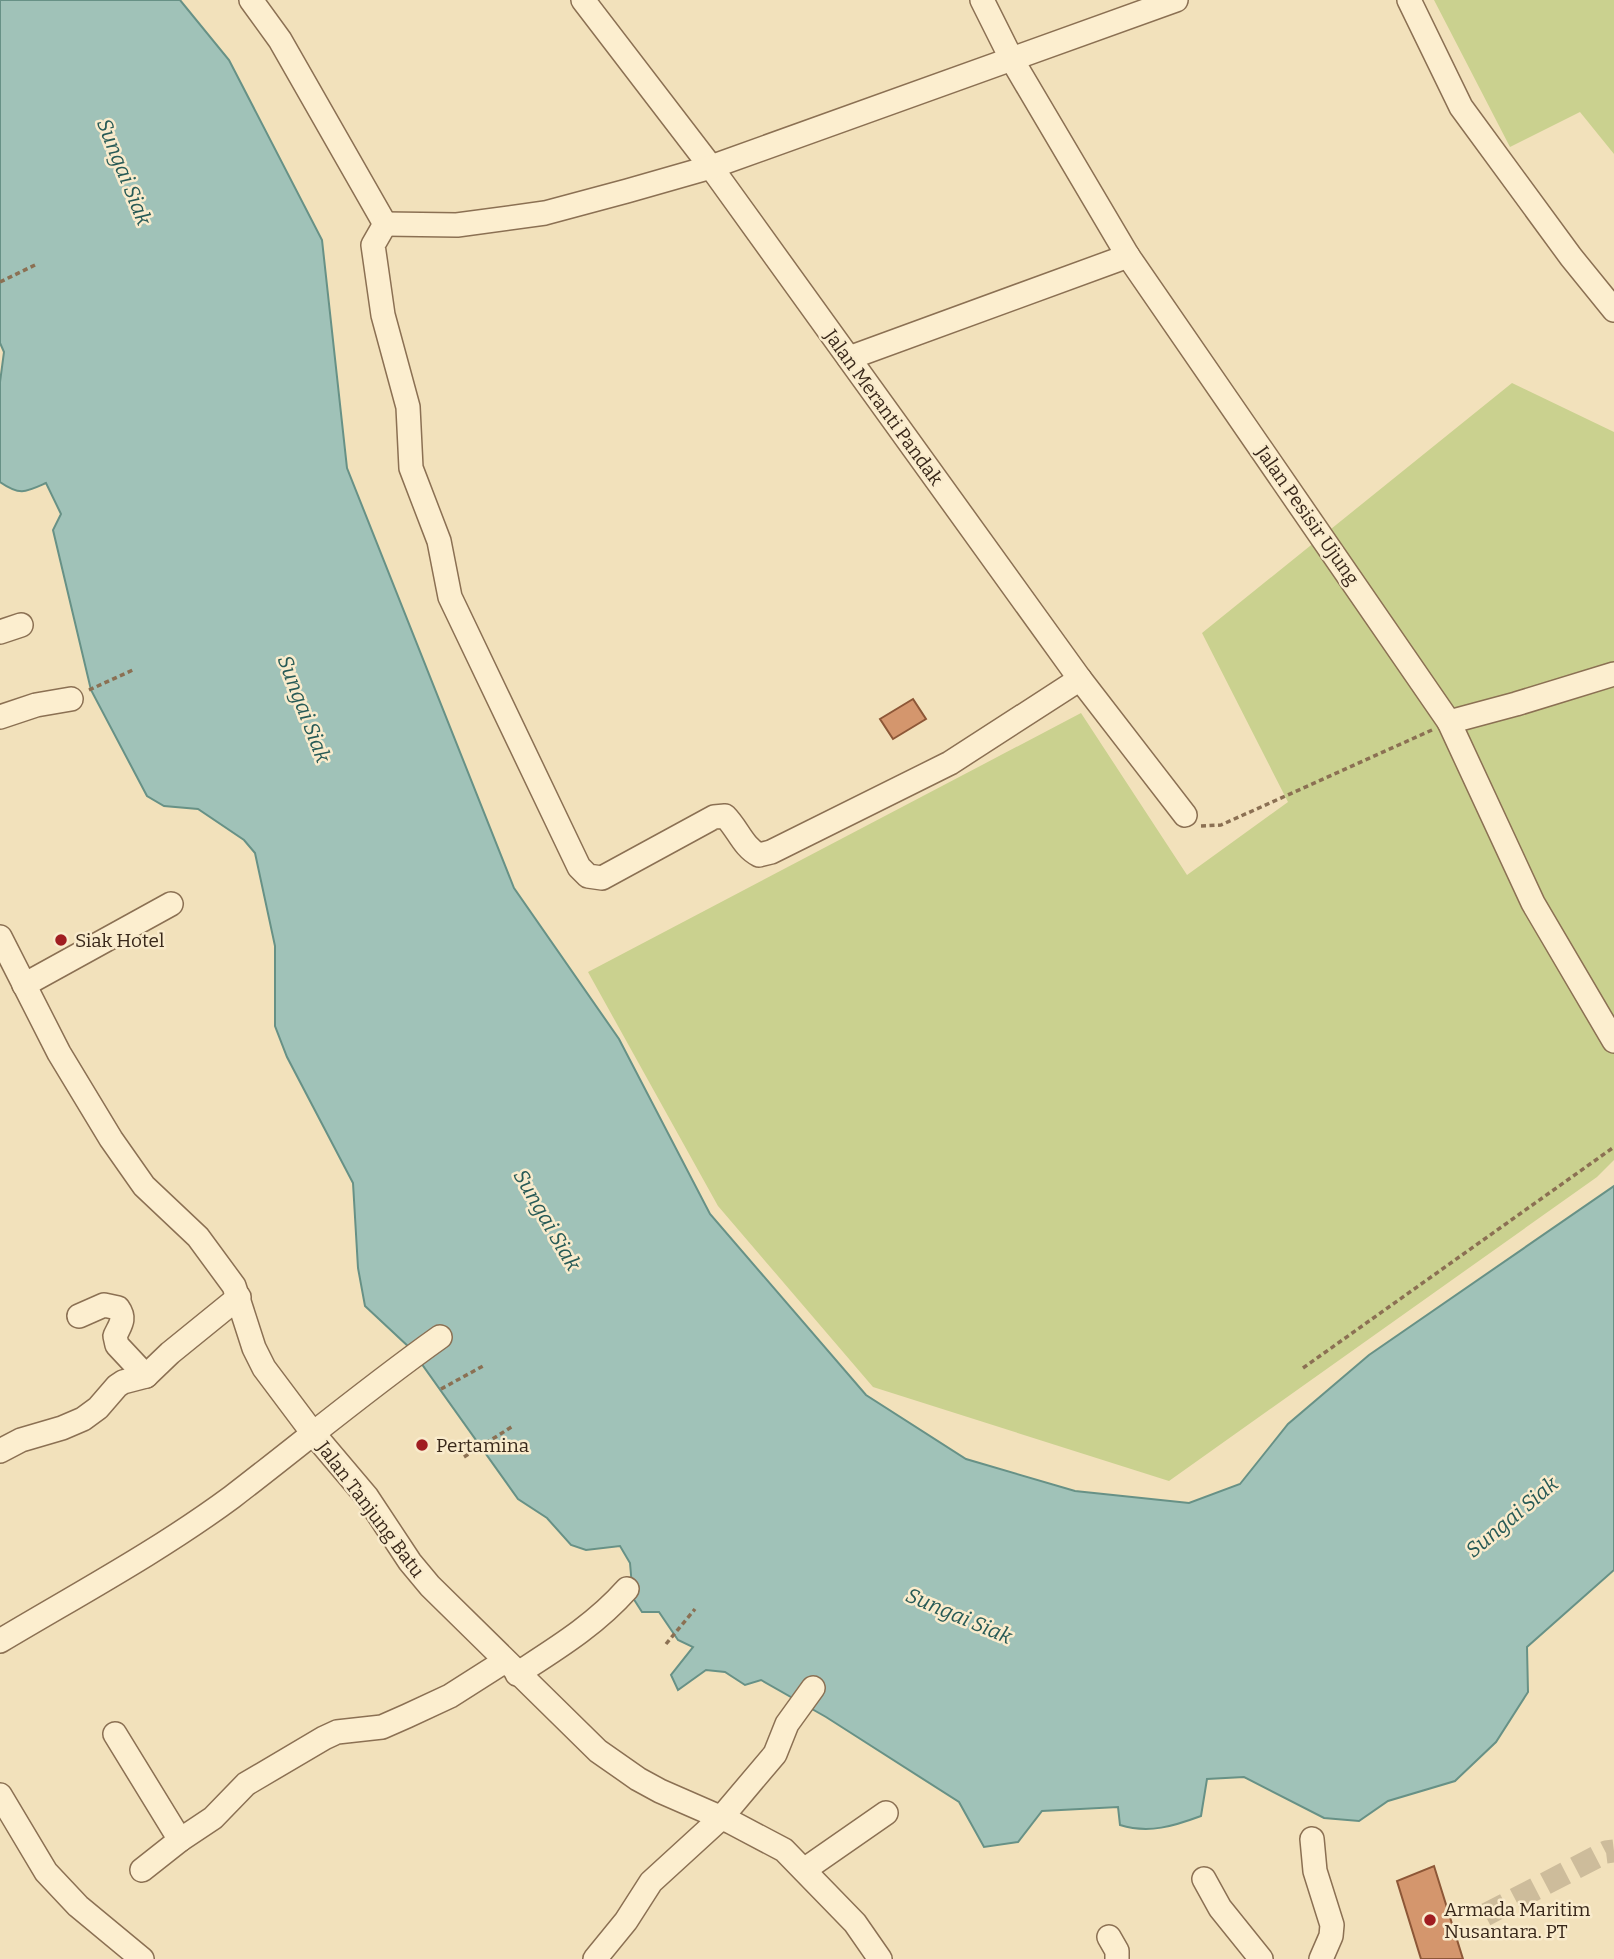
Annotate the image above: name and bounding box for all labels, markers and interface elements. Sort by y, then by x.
water label: Sungai Siak [91,115,157,230]
street label: Jalan Meranti Pandak [819,324,948,490]
street label: Jalan Pesisir Ujung [1250,441,1364,590]
water label: Sungai Siak [272,652,337,767]
place label: Siak Hotel [75,929,164,952]
marker: Siak Hotel [53,932,69,948]
water label: Sungai Siak [508,1165,587,1276]
place label: Pertamina [436,1434,530,1457]
street label: Jalan Tanjung Batu [311,1436,429,1582]
marker: Pertamina [414,1437,430,1453]
water label: Sungai Siak [1460,1470,1564,1563]
water label: Sungai Siak [902,1582,1017,1650]
place label: Armada Maritim Nusantara. PT [1444,1898,1590,1943]
marker: Armada Maritim Nusantara. PT [1422,1912,1438,1928]

